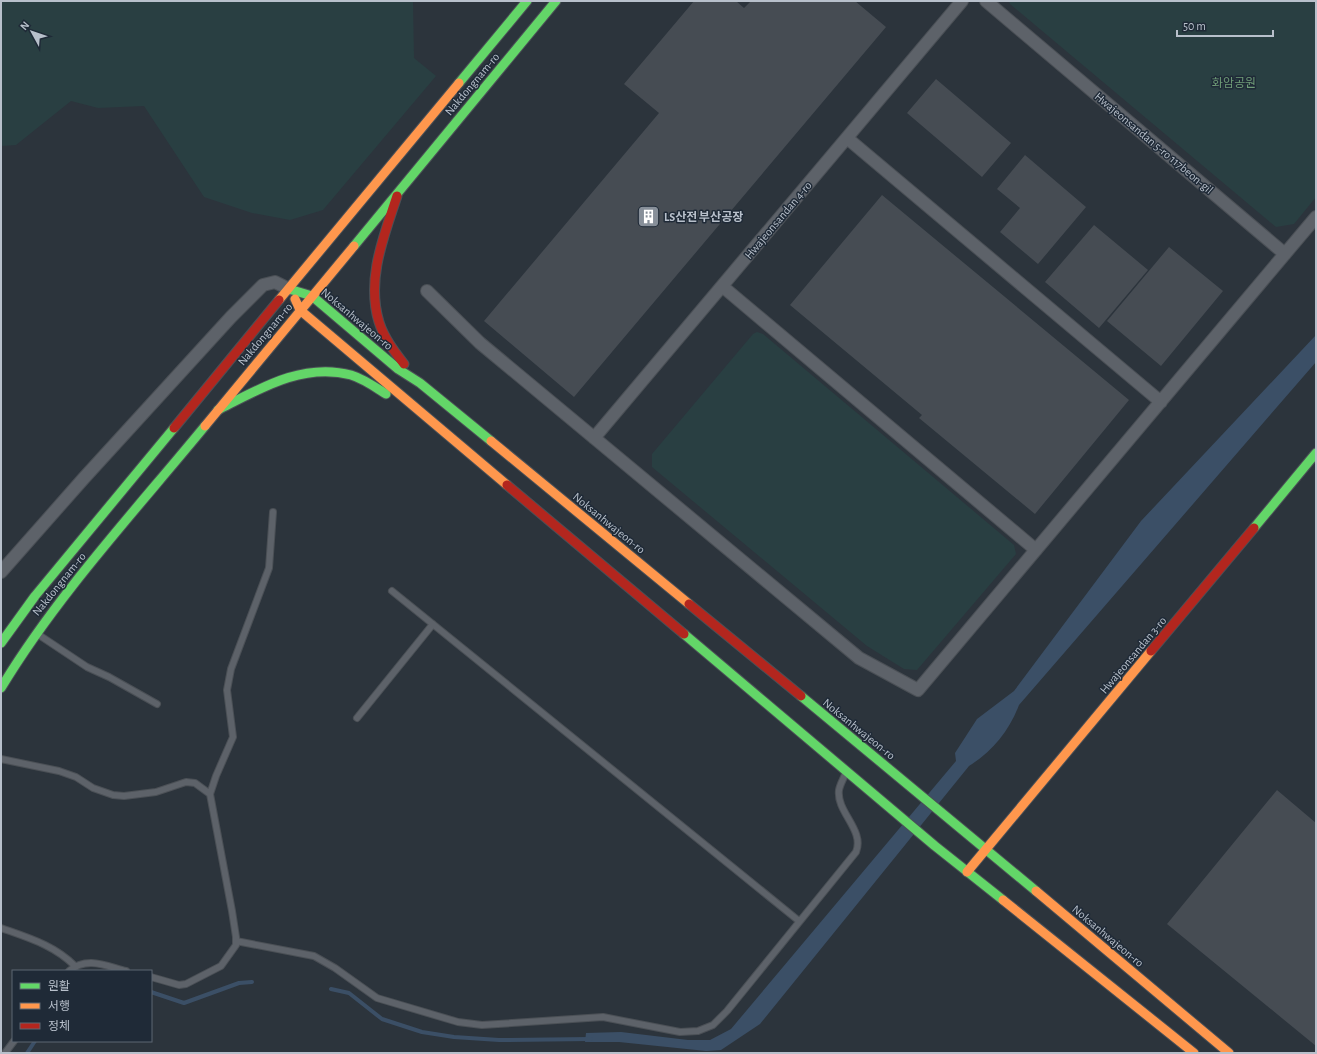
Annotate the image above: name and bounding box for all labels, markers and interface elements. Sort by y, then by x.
north arrow [12,12,52,52]
scale bar [1177,12,1273,38]
text: N [18,19,31,32]
text: 50 m [1183,20,1206,32]
street label: Nakdongnam-ro [443,50,502,118]
park label: 화암공원 [1212,77,1256,89]
street label: Hwajeonsandan 5-ro 117beon-gil [1092,90,1216,197]
street label: Hwajeonsandan 4-ro [742,179,815,262]
building icon: LS산전 부산공장 [636,204,662,230]
place label: LS산전 부산공장 [664,211,743,223]
street label: Noksanhwajeon-ro [318,286,395,353]
street label: Nakdongnam-ro [236,300,295,368]
street label: Noksanhwajeon-ro [570,490,647,556]
street label: Nakdongnam-ro [30,550,88,618]
street label: Hwajeonsandan 3-ro [1097,614,1169,696]
street label: Noksanhwajeon-ro [820,696,897,762]
street label: Noksanhwajeon-ro [1069,903,1146,970]
legend [12,970,152,1042]
text: 원활 [48,980,70,992]
text: 서행 [48,1000,70,1012]
text: 정체 [48,1020,70,1032]

